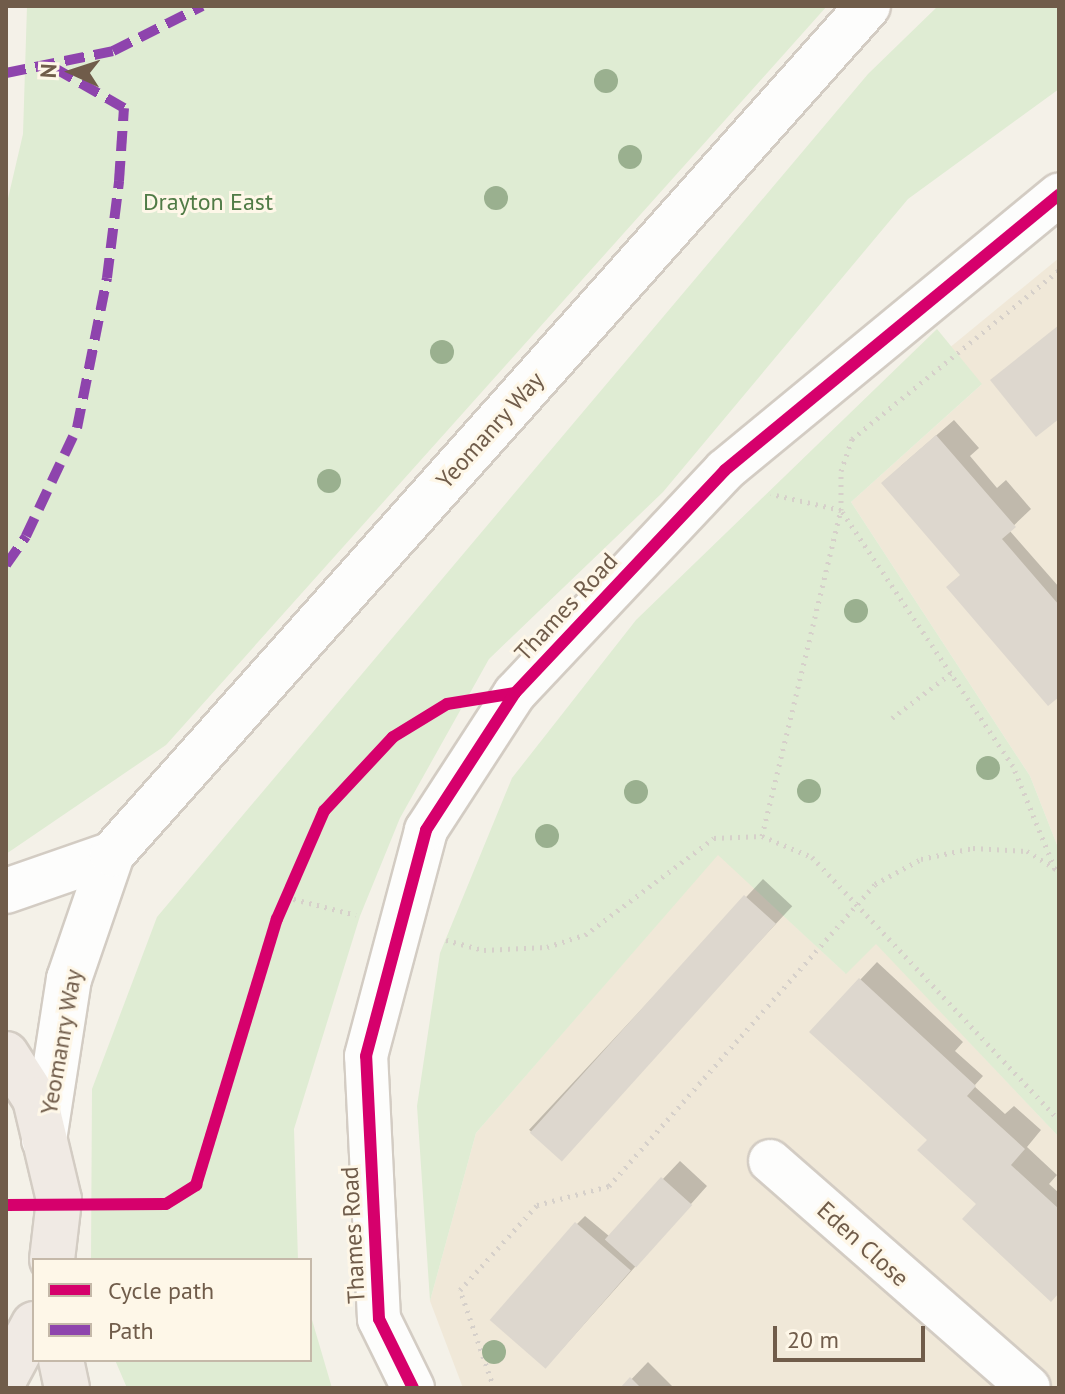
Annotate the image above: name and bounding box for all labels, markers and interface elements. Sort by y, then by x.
north arrow [32,32,112,112]
text: N [34,63,62,79]
park label: Drayton East [143,188,273,216]
street label: Yeomanry Way [430,365,550,495]
street label: Thames Road [509,547,623,667]
street label: Yeomanry Way [34,966,88,1118]
street label: Thames Road [335,1166,371,1304]
street label: Eden Close [811,1195,915,1293]
legend [32,1258,312,1362]
text: Cycle path [108,1275,214,1306]
scale bar [777,1310,929,1360]
text: Path [108,1315,154,1346]
text: 20 m [787,1324,839,1355]

